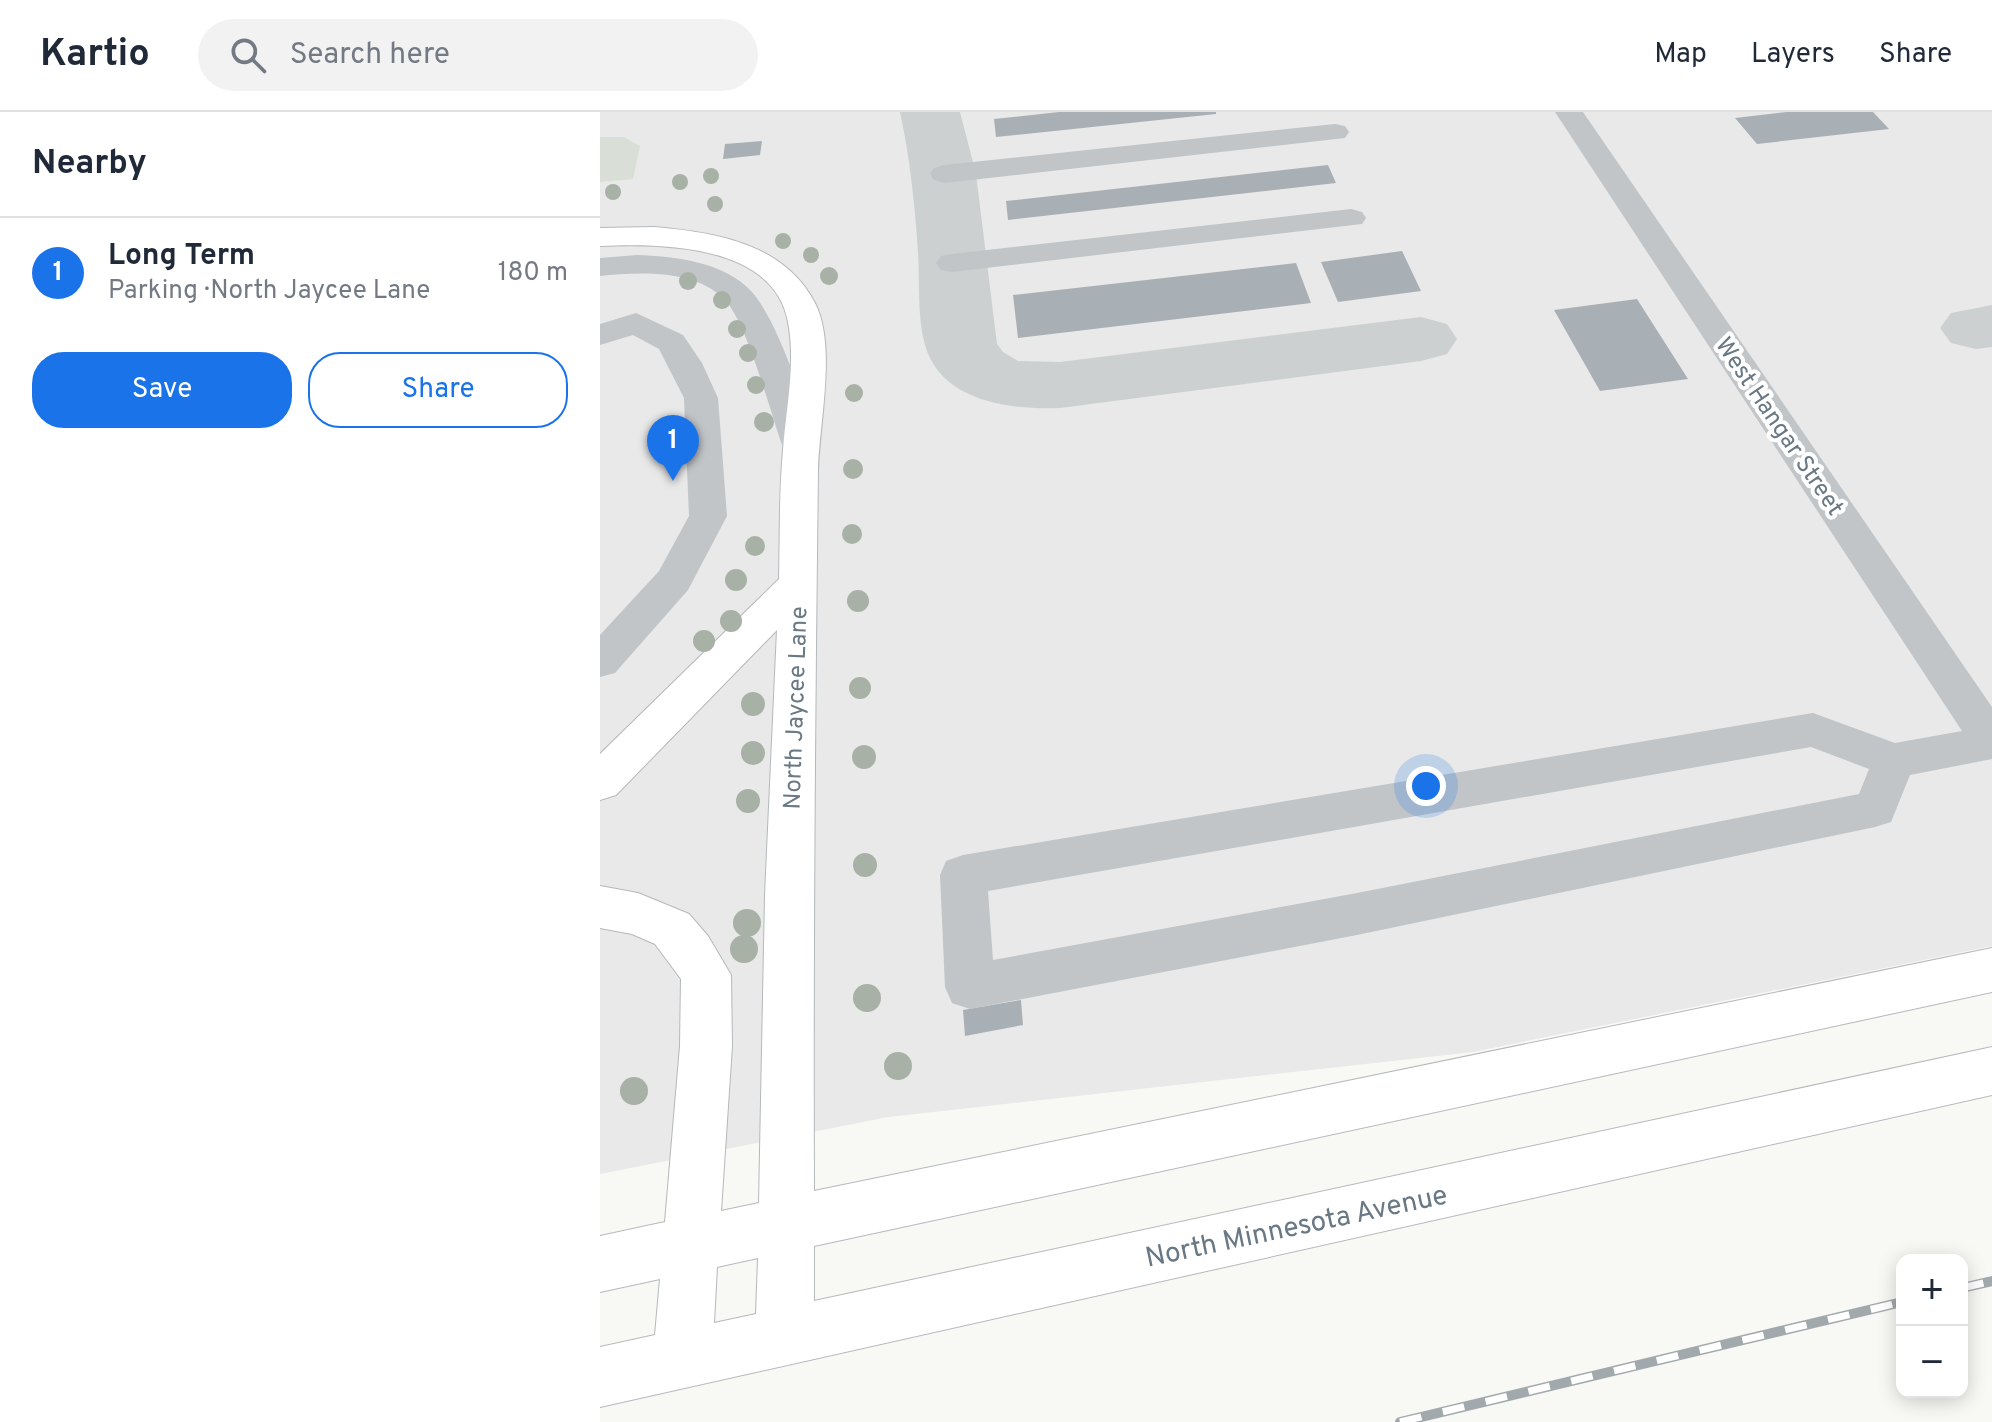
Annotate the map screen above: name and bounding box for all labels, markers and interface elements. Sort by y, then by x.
search box [198,19,758,91]
text: Kartio [40,31,150,80]
icon: search [226,33,270,77]
text: Search here [290,37,450,74]
text: Map [1654,37,1707,73]
text: Layers [1751,37,1835,73]
text: Share [1879,37,1952,73]
text: Nearby [32,143,147,186]
text: Long Term [108,238,255,275]
text: 1 [53,257,63,290]
text: 180 m [498,257,568,290]
text: Parking · North Jaycee Lane [108,275,430,308]
street label: West Hangar Street [1708,332,1849,522]
button: Save [32,352,292,428]
button: Share [308,352,568,428]
pin: 1 [647,415,699,481]
street label: North Jaycee Lane [778,606,816,810]
your location [1406,766,1446,806]
street label: North Minnesota Avenue [1142,1178,1451,1278]
map controls [1896,1254,1968,1398]
button: + [1896,1254,1968,1326]
button: − [1896,1326,1968,1398]

